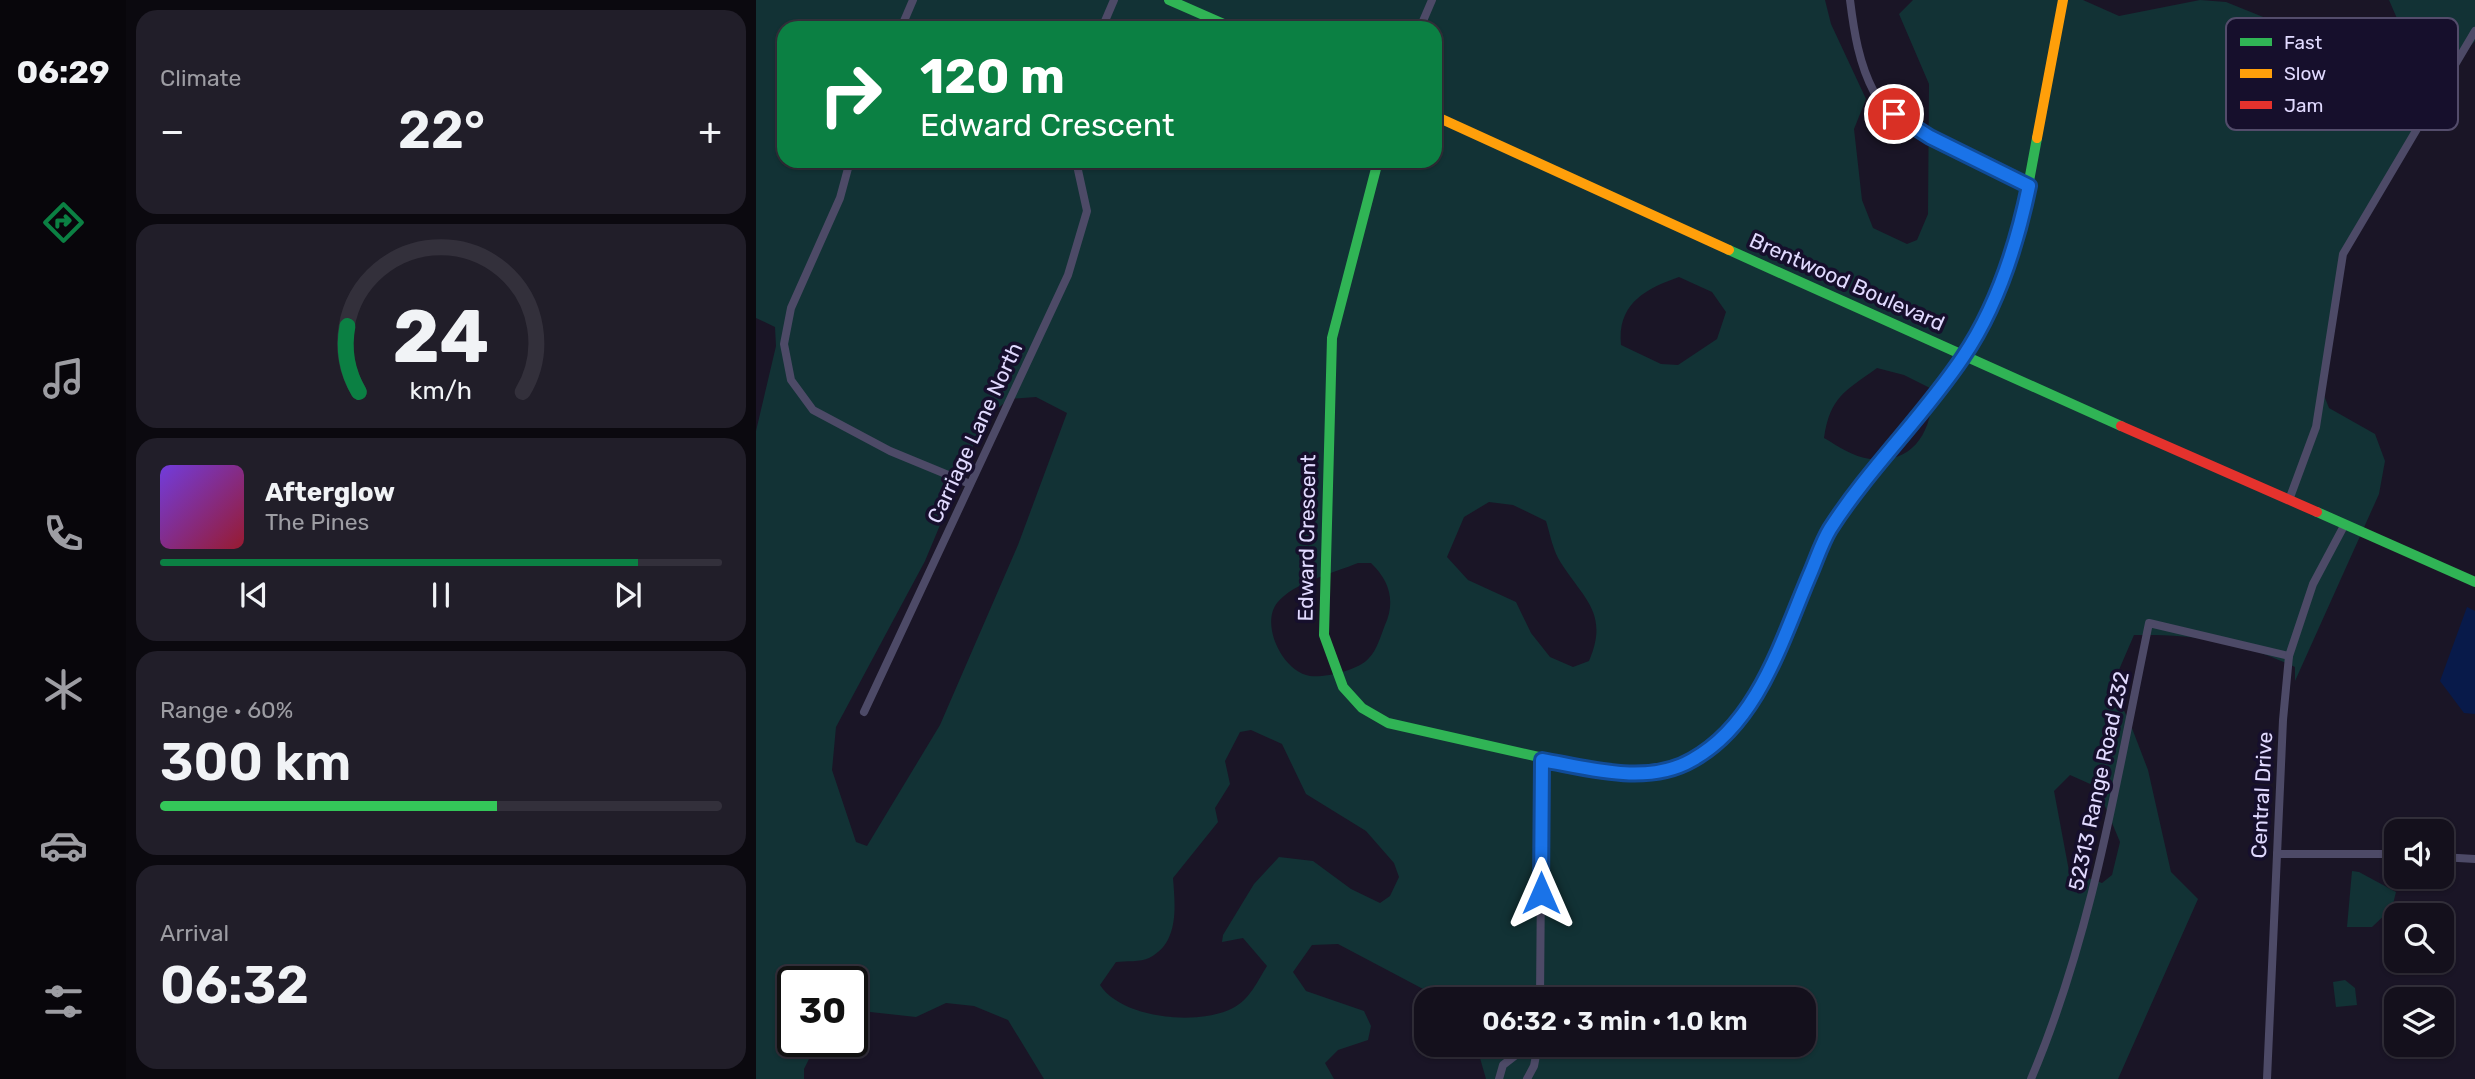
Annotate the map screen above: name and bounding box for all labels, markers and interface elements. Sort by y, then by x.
legend [2226,18,2458,130]
text: Fast [2284,31,2323,54]
text: 120 m [920,47,1065,105]
icon: right [805,49,896,140]
text: 06:29 [16,53,110,91]
text: Slow [2284,62,2326,85]
text: Climate [160,64,241,92]
pin [1864,84,1924,144]
text: Jam [2284,94,2323,117]
icon: arrive [1875,95,1913,133]
text: 22° [398,99,485,161]
text: Edward Crescent [920,106,1174,144]
text: − [160,108,185,154]
text: + [698,108,722,154]
icon: directions [39,198,88,247]
street label: Brentwood Boulevard [1746,227,1949,336]
text: 24 [393,294,489,380]
street label: Carriage Lane North [922,339,1027,527]
icon: music [39,354,88,403]
text: km/h [410,375,472,404]
street label: Edward Crescent [1293,454,1320,622]
text: Afterglow [265,477,395,508]
text: The Pines [265,508,369,536]
icon: phone [39,509,88,558]
icon: previous [235,576,273,614]
icon: pause [422,576,460,614]
icon: next [609,576,647,614]
icon: climate [39,665,88,714]
street label: 52313 Range Road 232 [2063,669,2134,893]
text: Range · 60% [160,696,293,724]
text: 300 km [160,731,351,793]
street label: Central Drive [2246,731,2277,859]
map controls [2384,819,2454,1057]
button: sound [2384,819,2454,889]
icon: car [39,821,88,870]
position arrow [1504,856,1578,930]
button: search [2384,903,2454,973]
text: Arrival [160,919,229,947]
text: 06:32 [160,954,309,1016]
speed limit sign: 30 [777,966,868,1057]
icon: filters [39,977,88,1026]
button: layers [2384,987,2454,1057]
text: 06:32 · 3 min · 1.0 km [1482,1006,1748,1037]

